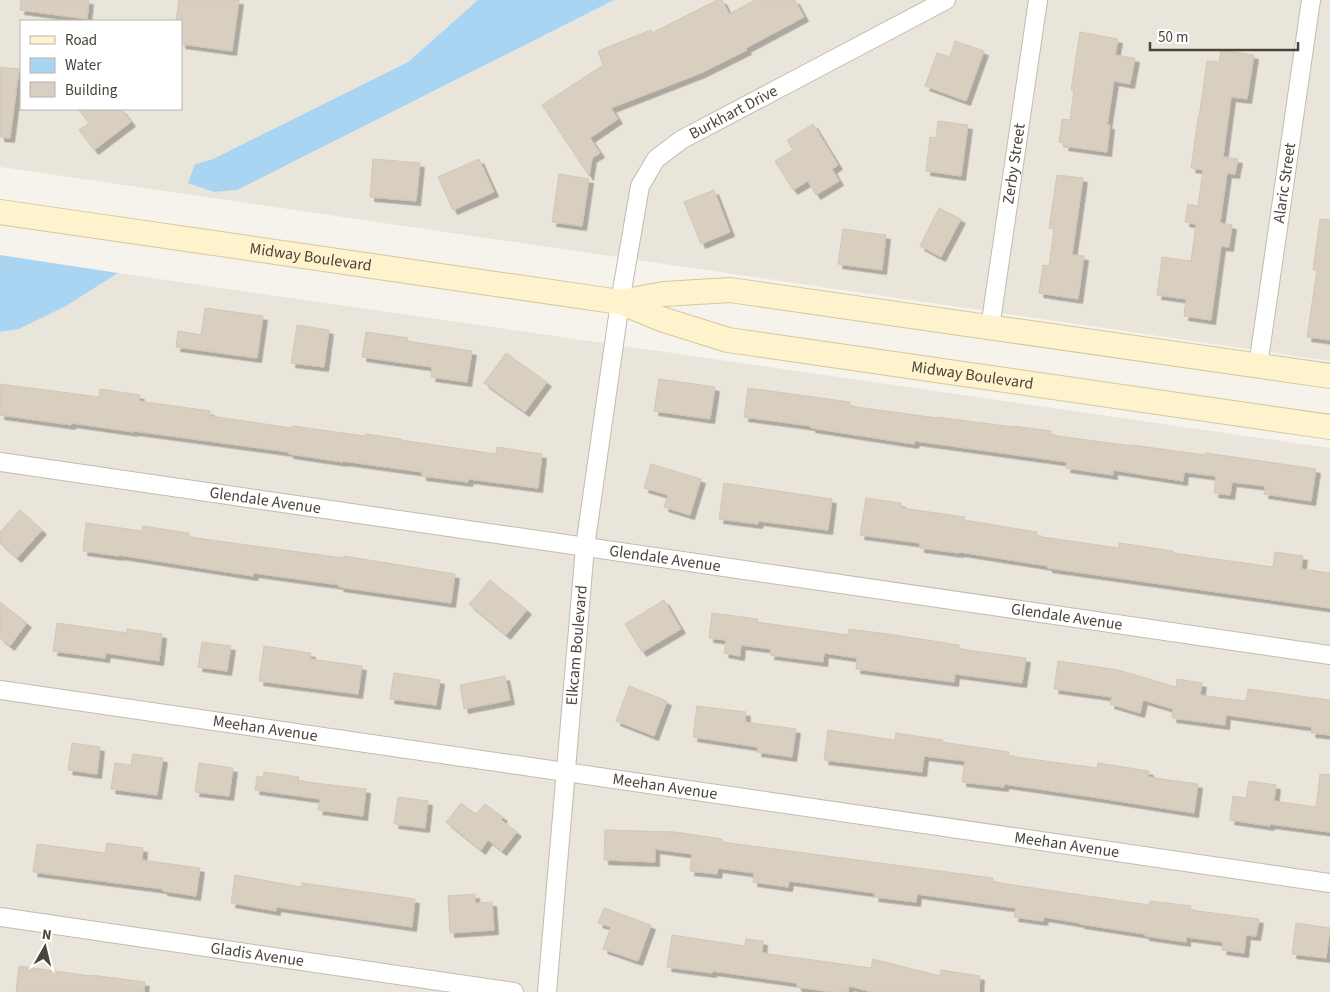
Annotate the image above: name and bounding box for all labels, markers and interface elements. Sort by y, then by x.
legend [20,20,182,110]
scale bar [1150,20,1298,52]
text: 50 m [1158,27,1188,48]
text: Road [65,30,97,51]
text: Water [65,55,102,76]
text: Building [65,80,118,101]
street label: Burkhart Drive [685,80,782,145]
street label: Zerby Street [997,121,1031,206]
street label: Alaric Street [1268,141,1301,225]
street label: Midway Boulevard [248,237,373,277]
street label: Midway Boulevard [910,356,1035,395]
street label: Glendale Avenue [208,482,322,519]
street label: Glendale Avenue [608,540,722,577]
street label: Elkcam Boulevard [561,584,593,706]
street label: Glendale Avenue [1010,598,1124,636]
street label: Meehan Avenue [211,710,319,747]
street label: Meehan Avenue [611,768,719,805]
street label: Meehan Avenue [1013,826,1121,863]
north arrow [20,922,70,972]
text: N [41,925,53,946]
street label: Gladis Avenue [209,937,306,972]

